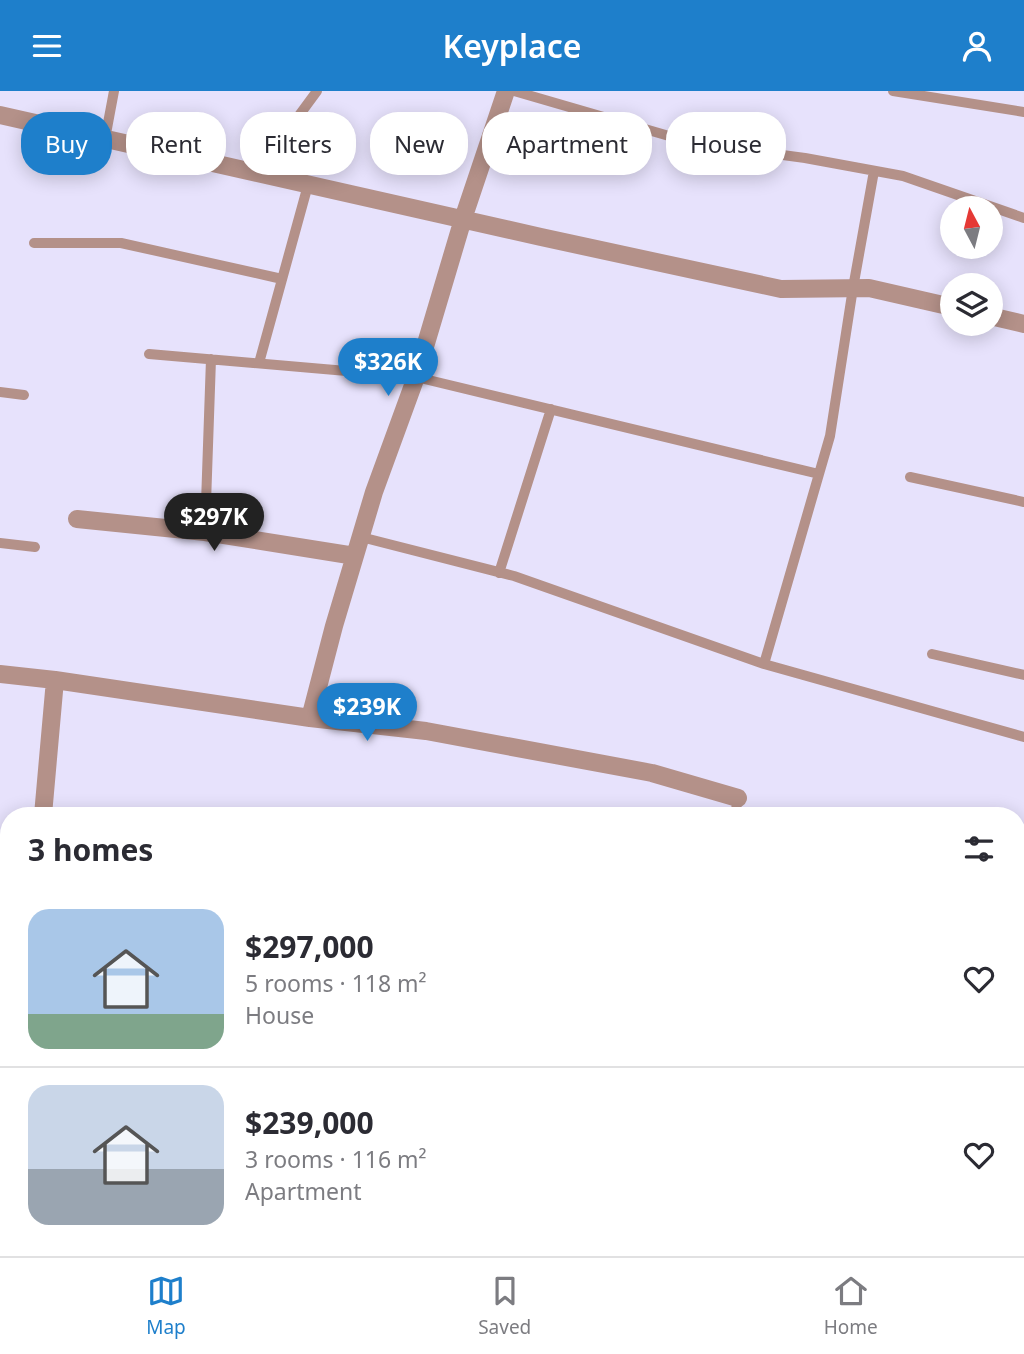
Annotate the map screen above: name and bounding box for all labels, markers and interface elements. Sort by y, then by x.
text: Keyplace [443,24,581,67]
icon: menu [28,27,66,65]
icon: person [958,27,996,65]
chip: Buy [21,112,112,175]
chip: Rent [126,112,226,175]
chip: Filters [240,112,356,175]
chip: New [370,112,468,175]
chip: Apartment [482,112,652,175]
chip: House [666,112,786,175]
north arrow [940,196,1003,259]
map controls [940,196,1003,336]
button: layers [940,273,1003,336]
pin: $326K [339,338,437,398]
text: $326K [354,345,422,377]
pin: $297K [165,493,263,553]
text: $297K [180,500,248,532]
pin: $239K [318,683,416,743]
text: $239K [333,690,401,722]
text: 3 homes [28,829,153,870]
icon: filters [960,830,998,868]
text: $297,000 [245,926,374,967]
icon: home [84,937,168,1021]
icon: heart [960,960,998,998]
text: 5 rooms · 118 m² [245,967,427,999]
text: House [245,999,314,1031]
text: $239,000 [245,1102,374,1143]
icon: home [84,1113,168,1197]
icon: heart [960,1136,998,1174]
text: 3 rooms · 116 m² [245,1143,427,1175]
text: Apartment [245,1175,362,1207]
tab: Map [146,1272,186,1340]
tab: Saved [478,1272,531,1340]
tab: Home [824,1272,878,1340]

